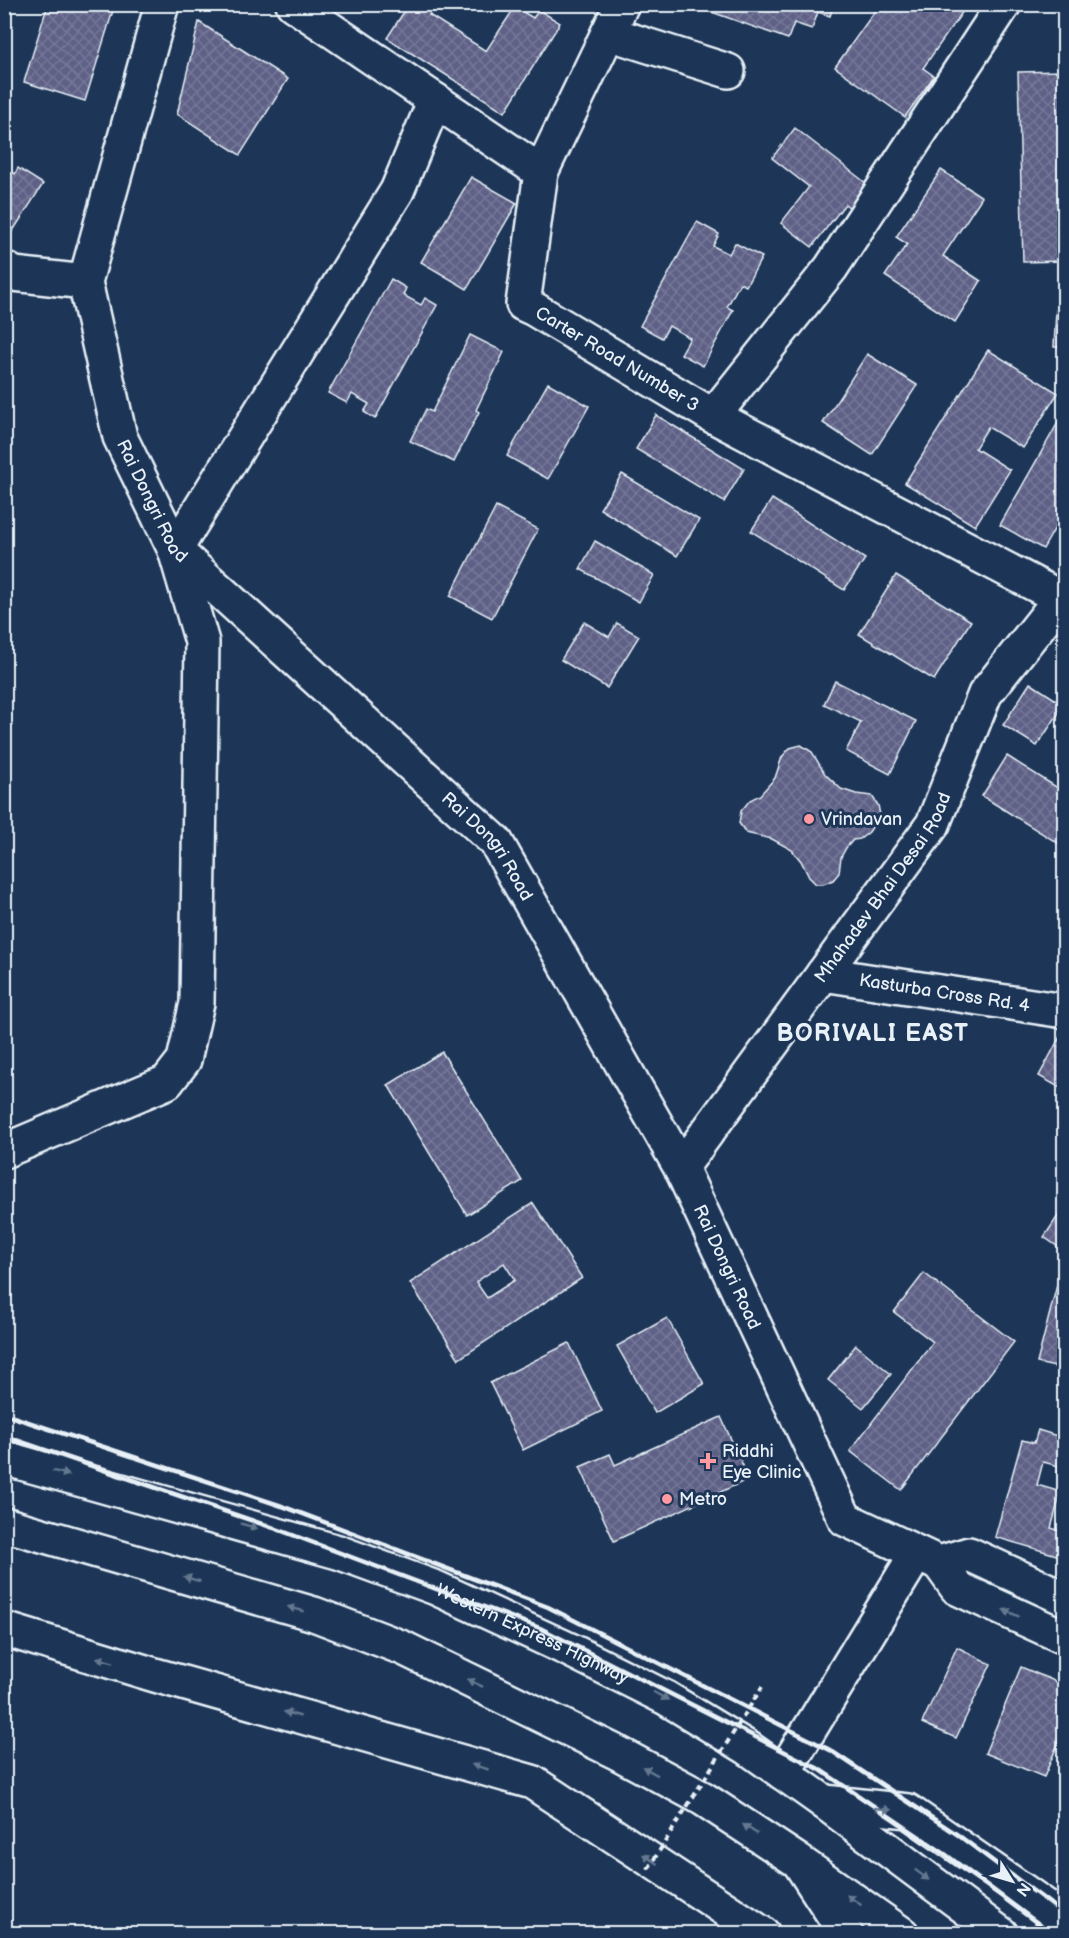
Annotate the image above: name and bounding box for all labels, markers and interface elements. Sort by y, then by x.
street label: Carter Road Number 3 [531,302,703,416]
street label: Rai Dongri Road [112,436,192,567]
street label: Rai Dongri Road [437,788,537,904]
street label: Mhahadev Bhai Desai Road [810,789,956,987]
place label: Vrindavan [821,809,902,830]
marker: Vrindavan [802,812,816,826]
street label: Kasturba Cross Rd. 4 [858,970,1031,1017]
district label: BORIVALI EAST [777,1019,969,1048]
street label: Rai Dongri Road [689,1202,765,1333]
place label: Riddhi Eye Clinic [722,1441,801,1483]
marker: Riddhi Eye Clinic [699,1452,717,1470]
one-way arrow [52,1469,70,1479]
place label: Metro [679,1489,727,1510]
marker: Metro [660,1492,674,1506]
one-way arrow [240,1521,258,1531]
one-way arrow [183,1574,201,1583]
street label: Western Express Highway [433,1580,633,1689]
one-way arrow [286,1604,304,1613]
one-way arrow [1003,1608,1020,1617]
one-way arrow [96,1655,114,1664]
one-way arrow [467,1678,484,1688]
one-way arrow [653,1691,670,1701]
one-way arrow [283,1709,301,1718]
one-way arrow [471,1762,489,1771]
one-way arrow [641,1766,658,1776]
one-way arrow [873,1804,892,1813]
one-way arrow [742,1824,758,1835]
north arrow [982,1851,1042,1911]
one-way arrow [642,1853,658,1865]
one-way arrow [915,1868,930,1880]
text: N [1012,1879,1034,1900]
one-way arrow [846,1894,862,1906]

